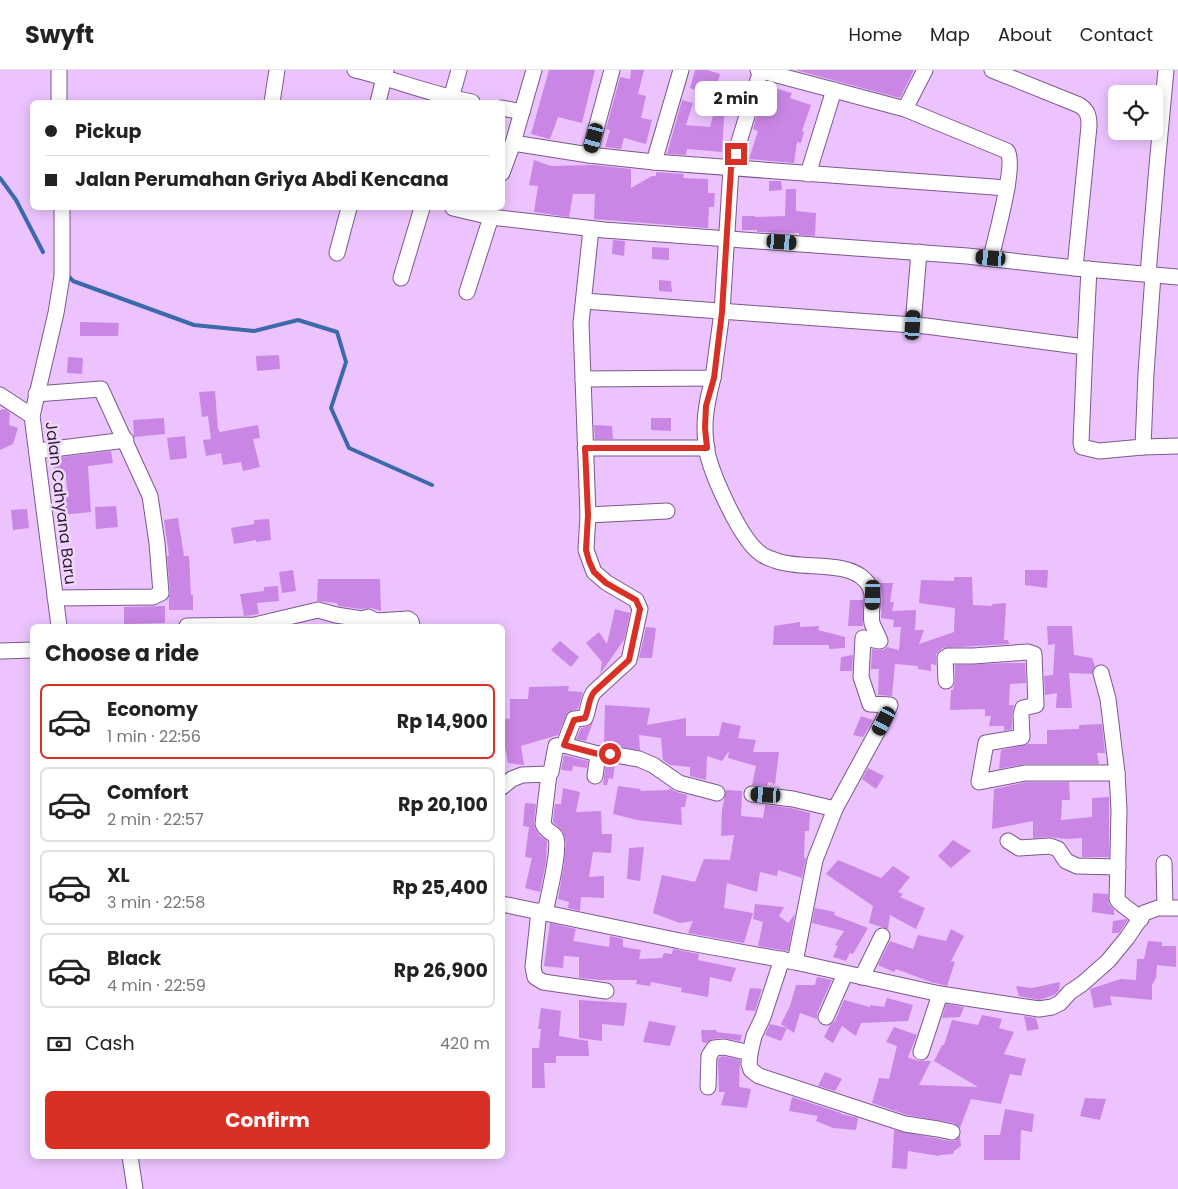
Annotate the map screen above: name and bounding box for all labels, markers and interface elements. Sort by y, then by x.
text: Swyft [25,18,94,51]
text: Home [848,22,902,47]
text: Map [930,22,970,47]
text: About [998,22,1052,47]
text: Contact [1080,22,1153,47]
callout: 2 min [695,82,777,116]
map controls [1108,85,1163,140]
button: locate [1108,85,1163,140]
text: 2 min [714,87,758,110]
text: Pickup [75,118,141,145]
car [582,122,605,154]
route end [725,143,747,165]
text: Jalan Perumahan Griya Abdi Kencana [75,166,449,193]
car [766,233,797,251]
car [975,249,1006,267]
car [904,310,921,340]
street label: Jalan Cahyana Baru [40,420,82,586]
car [865,580,880,610]
text: Choose a ride [45,638,199,669]
text: Economy [107,696,198,723]
icon: car [47,699,92,744]
car [870,704,897,738]
text: Rp 14,900 [397,708,488,735]
text: 1 min · 22:56 [107,725,201,748]
route start [599,743,621,765]
text: Comfort [107,779,189,806]
icon: car [47,782,92,827]
car [750,787,781,803]
text: Rp 20,100 [398,791,488,818]
text: 2 min · 22:57 [107,808,204,831]
text: XL [107,862,130,889]
icon: car [47,865,92,910]
text: Rp 25,400 [392,874,488,901]
text: 3 min · 22:58 [107,891,205,914]
text: Black [107,945,161,972]
icon: car [47,948,92,993]
text: Rp 26,900 [394,957,488,984]
text: 4 min · 22:59 [107,974,206,997]
icon: cash [45,1030,73,1058]
text: Cash [85,1030,135,1057]
text: 420 m [440,1032,490,1055]
button: Confirm [45,1091,490,1149]

